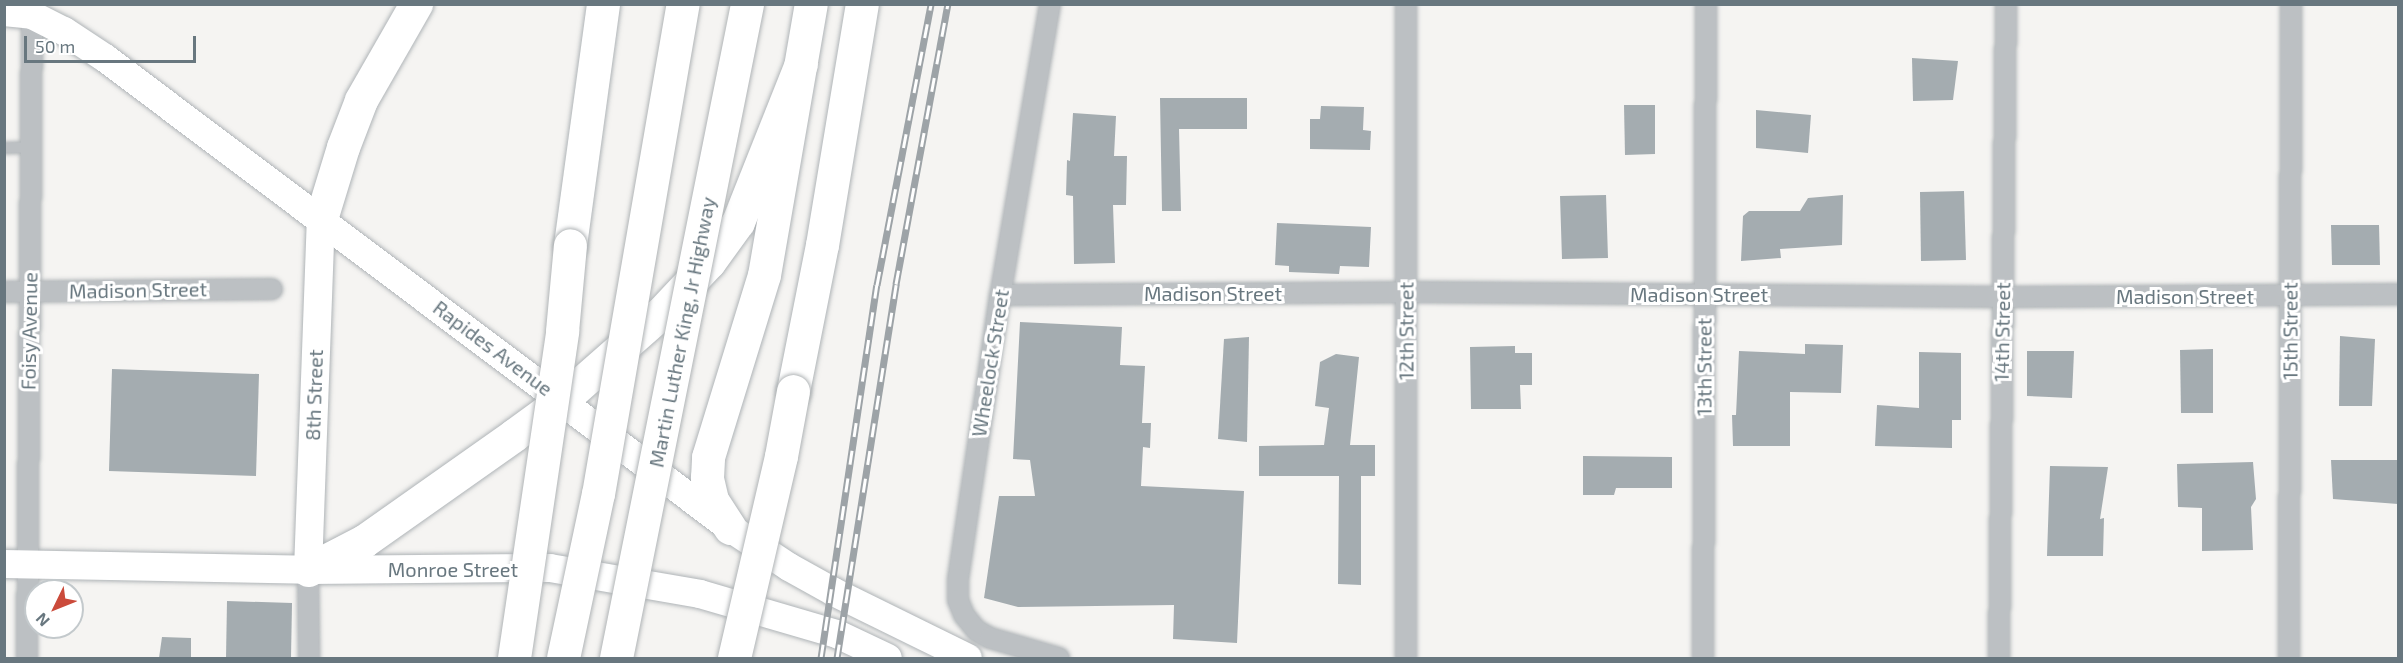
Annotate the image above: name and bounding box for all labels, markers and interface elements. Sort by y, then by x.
scale bar [27,24,200,62]
text: 50 m [35,35,75,57]
street label: Martin Luther King, Jr Highway [644,194,720,470]
street label: Foisy Avenue [16,271,42,391]
street label: Madison Street [69,277,207,303]
street label: Madison Street [1144,281,1282,305]
street label: 12th Street [1394,282,1418,380]
street label: Madison Street [1630,282,1768,306]
street label: 14th Street [1989,282,2015,382]
street label: 15th Street [2278,282,2302,380]
street label: Madison Street [2116,284,2254,308]
street label: Wheelock Street [966,287,1014,439]
street label: Rapides Avenue [428,295,558,401]
street label: 13th Street [1692,318,1716,416]
street label: 8th Street [300,349,328,441]
street label: Monroe Street [388,557,518,581]
north arrow [24,579,84,639]
text: N [31,610,53,631]

